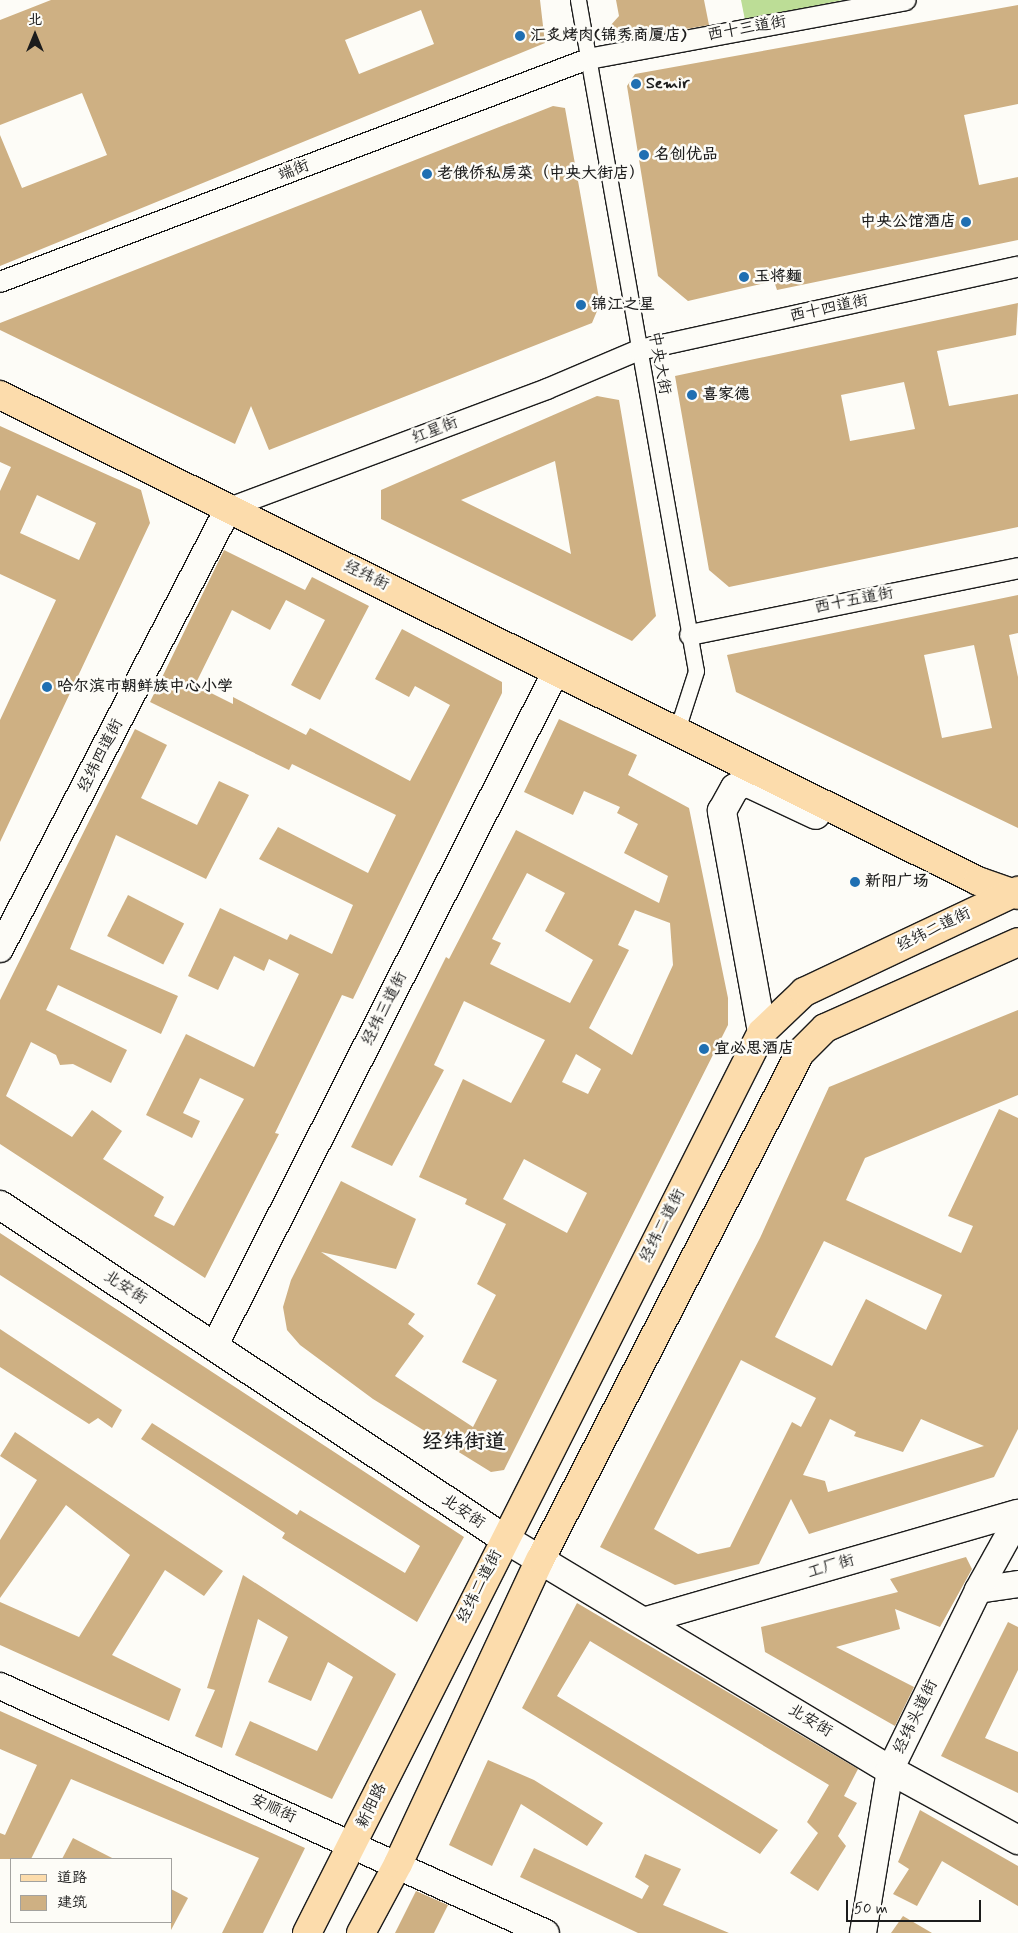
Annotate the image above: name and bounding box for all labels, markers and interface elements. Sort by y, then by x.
north arrow [10,10,60,60]
text: 北 [28,11,42,29]
street label: 西十三道街 [706,13,788,45]
place label: 汇炙烤肉(锦秀商厦店) [530,26,687,46]
marker: 汇炙烤肉(锦秀商厦店) [514,30,526,42]
place label: Semir [646,74,690,94]
marker: Semir [630,78,642,90]
place label: 名创优品 [654,145,718,165]
marker: 名创优品 [638,149,650,161]
street label: 端街 [276,156,312,186]
place label: 老俄侨私房菜（中央大街店） [437,164,645,184]
marker: 老俄侨私房菜（中央大街店） [421,168,433,180]
place label: 中央公馆酒店 [860,212,956,232]
marker: 中央公馆酒店 [960,216,972,228]
place label: 玉将麵 [754,267,802,287]
marker: 玉将麵 [738,271,750,283]
street label: 西十四道街 [788,291,870,327]
place label: 锦江之星 [591,295,655,315]
marker: 锦江之星 [575,299,587,311]
street label: 中央大街 [644,330,674,396]
place label: 喜家德 [702,385,750,405]
marker: 喜家德 [686,389,698,401]
street label: 红星街 [409,413,461,449]
street label: 经纬街 [340,557,392,595]
street label: 西十五道街 [813,584,895,618]
place label: 哈尔滨市朝鲜族中心小学 [57,677,233,697]
marker: 哈尔滨市朝鲜族中心小学 [41,681,53,693]
street label: 经纬四道街 [74,716,128,796]
place label: 新阳广场 [865,872,929,892]
marker: 新阳广场 [849,876,861,888]
street label: 经纬二道街 [894,904,974,956]
street label: 经纬三道街 [358,969,412,1049]
place label: 宜必思酒店 [714,1039,794,1059]
marker: 宜必思酒店 [698,1043,710,1055]
street label: 经纬二道街 [636,1186,690,1266]
street label: 北安街 [100,1267,150,1309]
district label: 经纬街道 [422,1429,506,1455]
street label: 北安街 [438,1491,488,1533]
street label: 经纬二道街 [453,1547,507,1627]
street label: 工厂街 [805,1551,857,1583]
street label: 经纬头道街 [890,1677,942,1757]
street label: 北安街 [784,1700,836,1742]
street label: 新阳路 [353,1780,391,1832]
street label: 安顺街 [247,1790,299,1828]
legend [10,1858,172,1923]
text: 道路 [57,1868,87,1888]
scale bar [848,1890,983,1922]
text: 建筑 [57,1893,87,1913]
text: 50 m [854,1899,888,1919]

